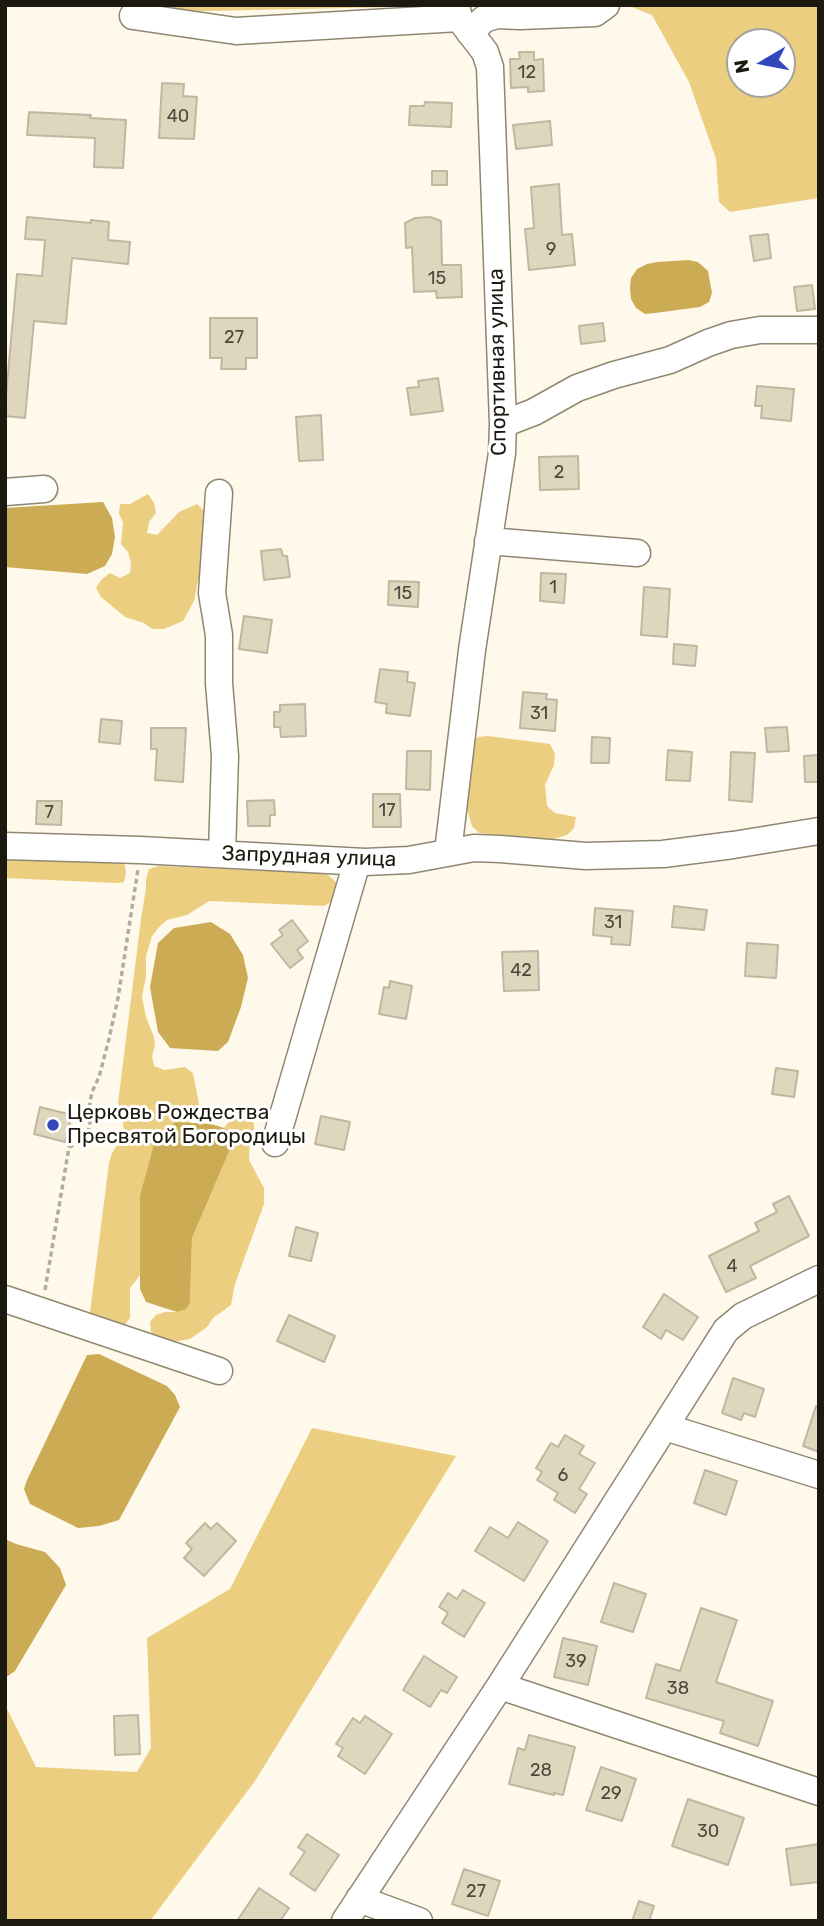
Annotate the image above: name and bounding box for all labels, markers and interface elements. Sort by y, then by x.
north arrow [726,28,796,98]
text: N [729,58,754,75]
house number: 12 [518,62,536,84]
house number: 40 [167,106,189,128]
house number: 9 [546,239,556,261]
house number: 15 [428,268,446,290]
street label: Спортивная улица [484,268,512,456]
house number: 27 [224,327,244,349]
house number: 2 [554,462,564,484]
house number: 1 [549,577,557,599]
house number: 15 [394,583,412,605]
house number: 31 [530,703,548,725]
house number: 17 [379,800,395,822]
house number: 7 [44,802,54,824]
street label: Запрудная улица [221,841,397,873]
house number: 31 [604,912,622,934]
house number: 42 [510,960,532,982]
place label: Церковь Рождества Пресвятой Богородицы [67,1100,306,1150]
marker: Церковь Рождества Пресвятой Богородицы [45,1117,61,1133]
house number: 4 [726,1256,738,1278]
house number: 6 [558,1465,568,1487]
house number: 39 [565,1651,587,1673]
house number: 38 [667,1678,689,1700]
house number: 28 [530,1760,552,1782]
house number: 29 [600,1783,622,1805]
house number: 30 [697,1821,719,1843]
house number: 27 [466,1881,486,1903]

